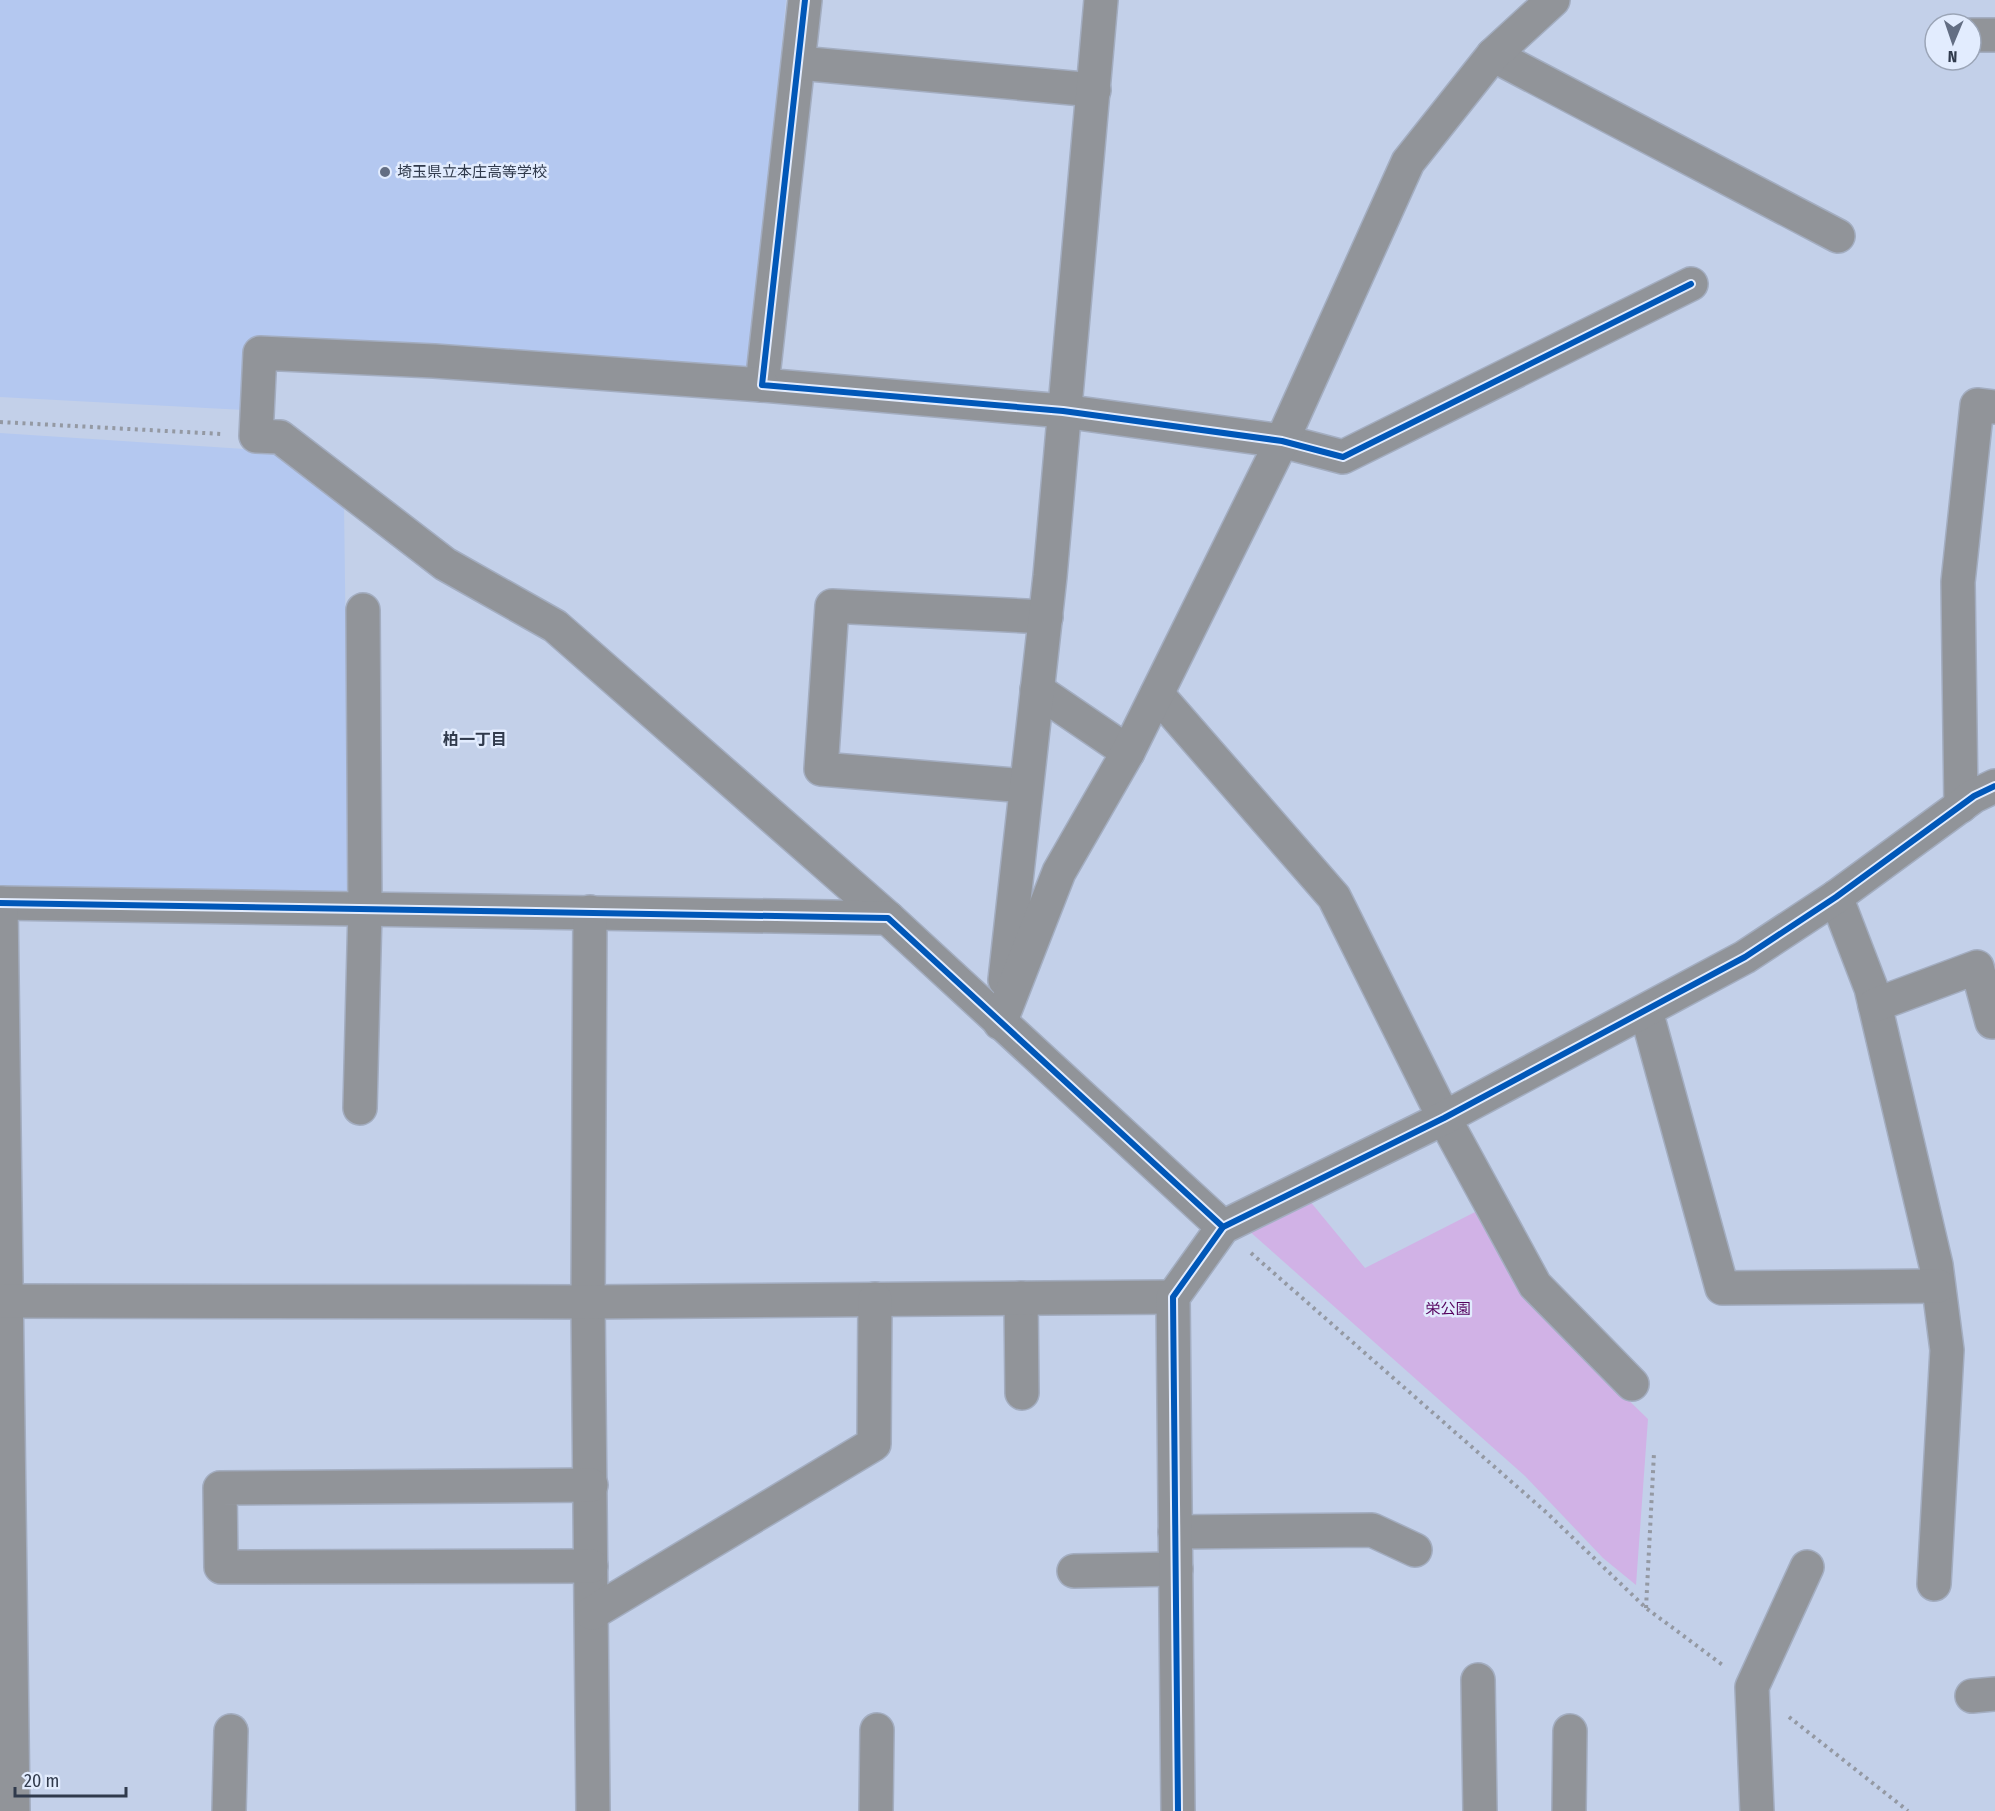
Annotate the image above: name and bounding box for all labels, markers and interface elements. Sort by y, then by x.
north arrow [1923,12,1983,72]
text: N [1947,47,1958,66]
place label: 埼玉県立本庄高等学校 [397,163,547,181]
marker: 埼玉県立本庄高等学校 [378,165,392,179]
district label: 柏一丁目 [443,730,507,749]
park label: 栄公園 [1425,1300,1471,1318]
scale bar [15,1760,126,1798]
text: 20 m [24,1770,59,1792]

